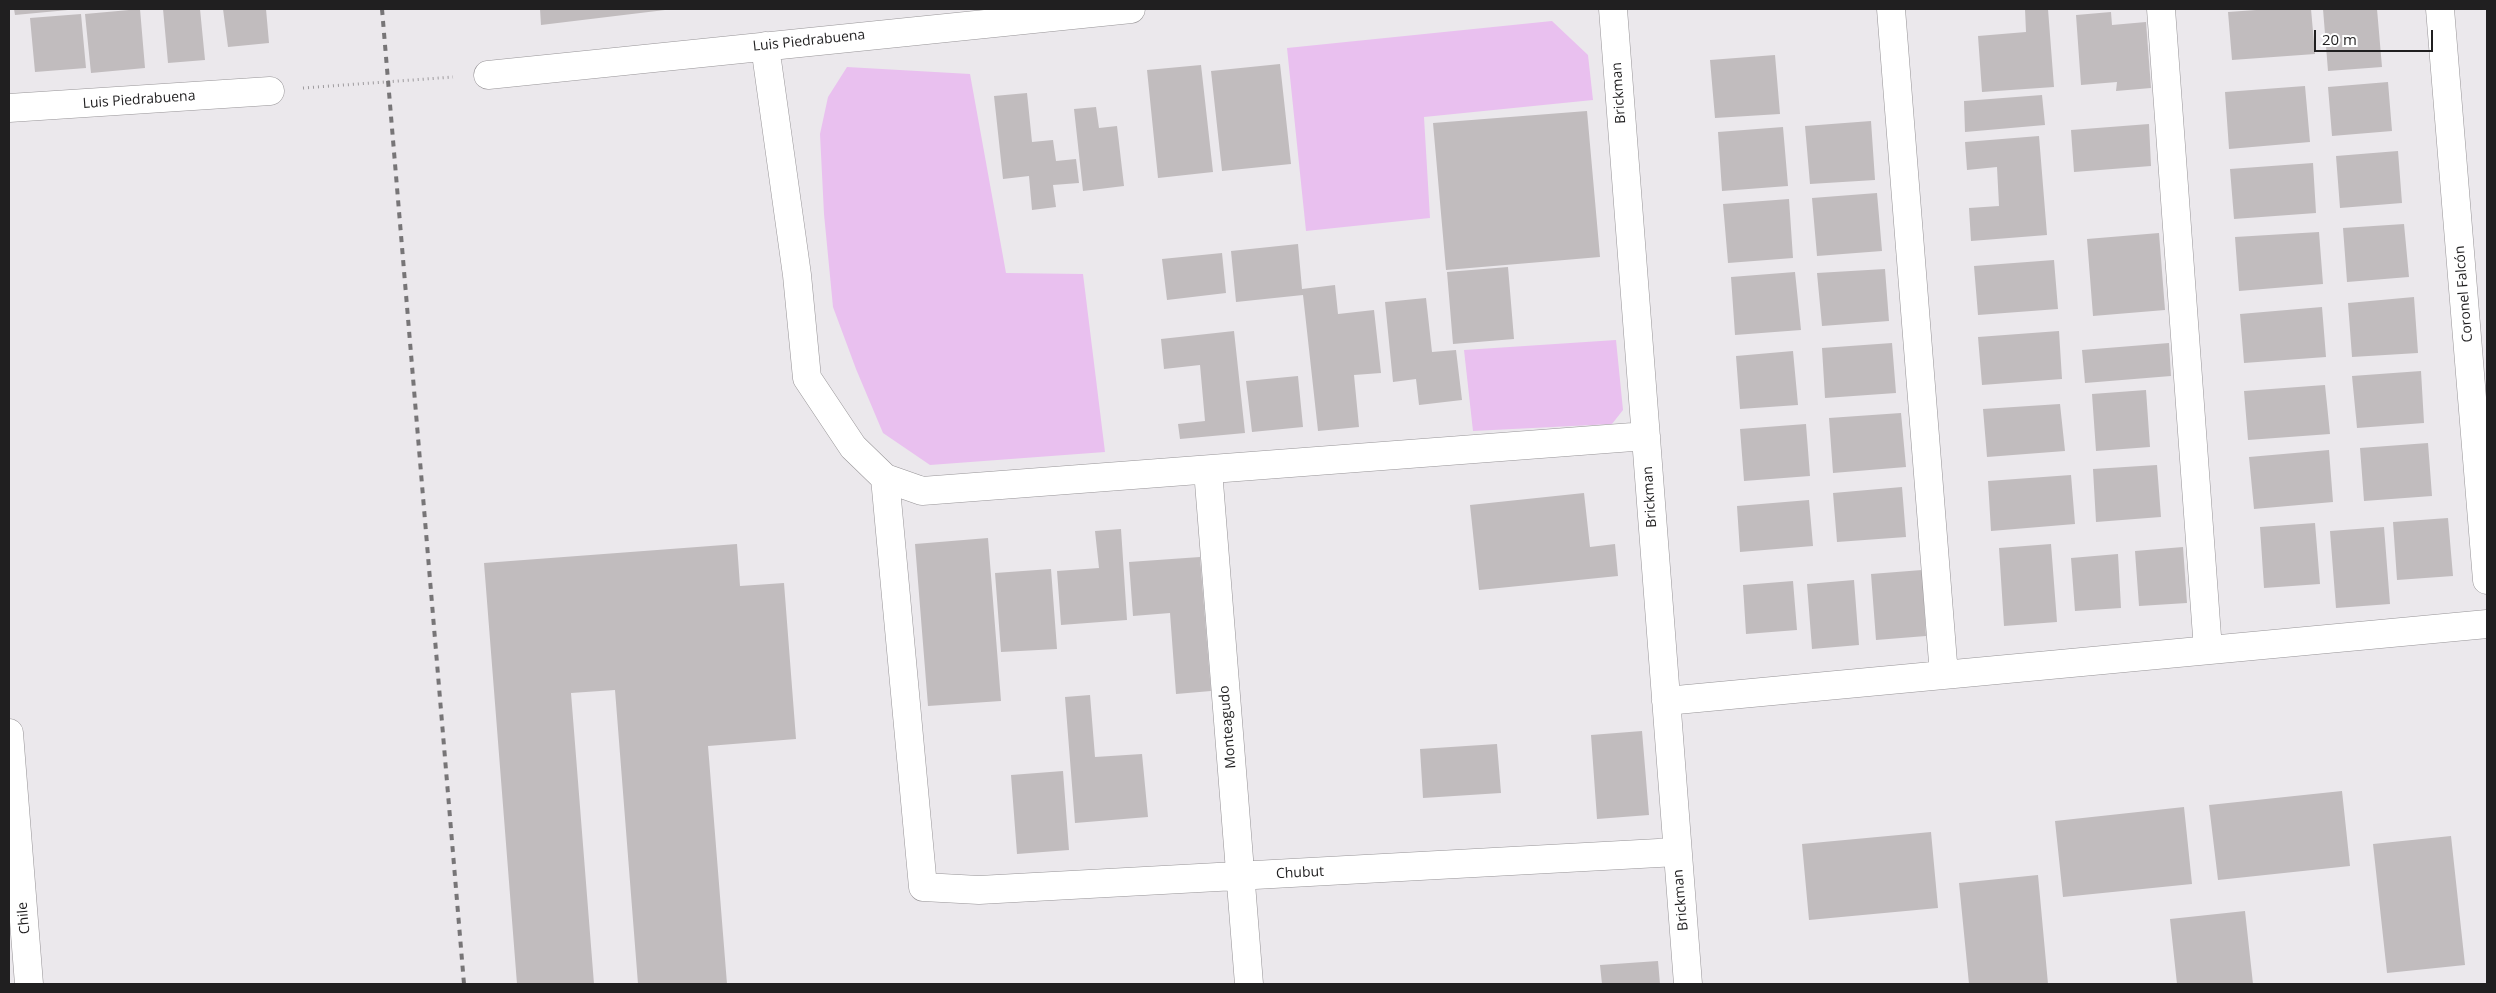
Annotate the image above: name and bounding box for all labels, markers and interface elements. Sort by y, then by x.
scale bar [2316,20,2435,52]
street label: Luis Piedrabuena [752,27,866,55]
text: 20 m [2322,29,2357,49]
street label: Brickman [1608,62,1630,124]
street label: Luis Piedrabuena [82,88,196,112]
street label: Coronel Falcón [2451,245,2477,343]
street label: Brickman [1639,466,1661,528]
street label: Monteagudo [1216,685,1240,769]
street label: Chubut [1276,863,1324,883]
street label: Brickman [1670,869,1692,931]
street label: Chile [14,901,34,935]

